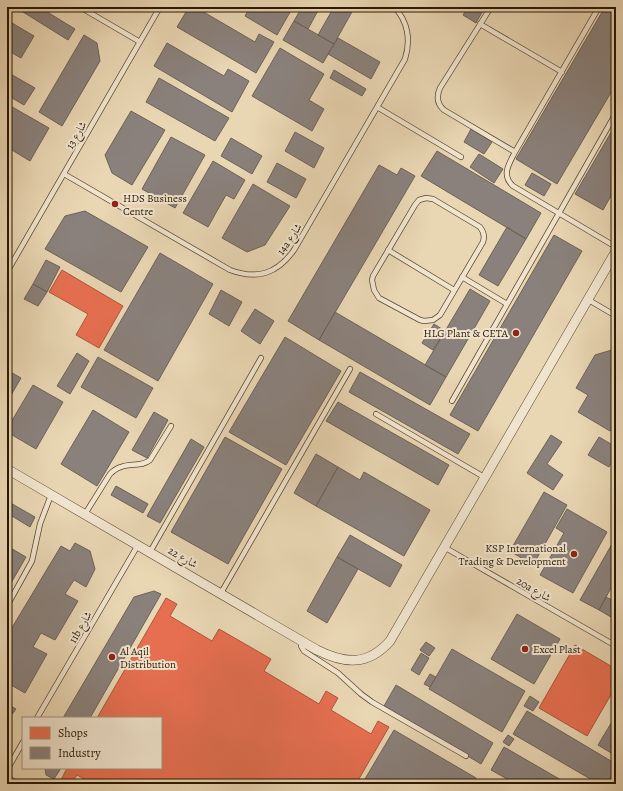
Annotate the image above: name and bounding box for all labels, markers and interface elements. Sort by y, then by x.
street label: شارع 13 [63,119,92,153]
place label: HDS Business Centre [123,191,187,219]
marker: HDS Business Centre [110,199,120,209]
street label: 14a شارع [273,221,307,259]
place label: HLG Plant & CETA [423,326,509,341]
marker: HLG Plant & CETA [511,328,521,338]
place label: KSP International Trading & Development [458,541,566,569]
street label: شارع 22 [164,543,200,574]
marker: KSP International Trading & Development [569,549,579,559]
street label: 20a شارع [513,574,554,607]
street label: 11b شارع [65,609,97,647]
place label: Excel Plast [533,642,581,657]
place label: Al Aqil Distribution [119,644,176,672]
marker: Excel Plast [520,644,530,654]
marker: Al Aqil Distribution [107,652,117,662]
legend [22,717,162,769]
text: Shops [58,725,88,741]
text: Industry [58,745,101,761]

